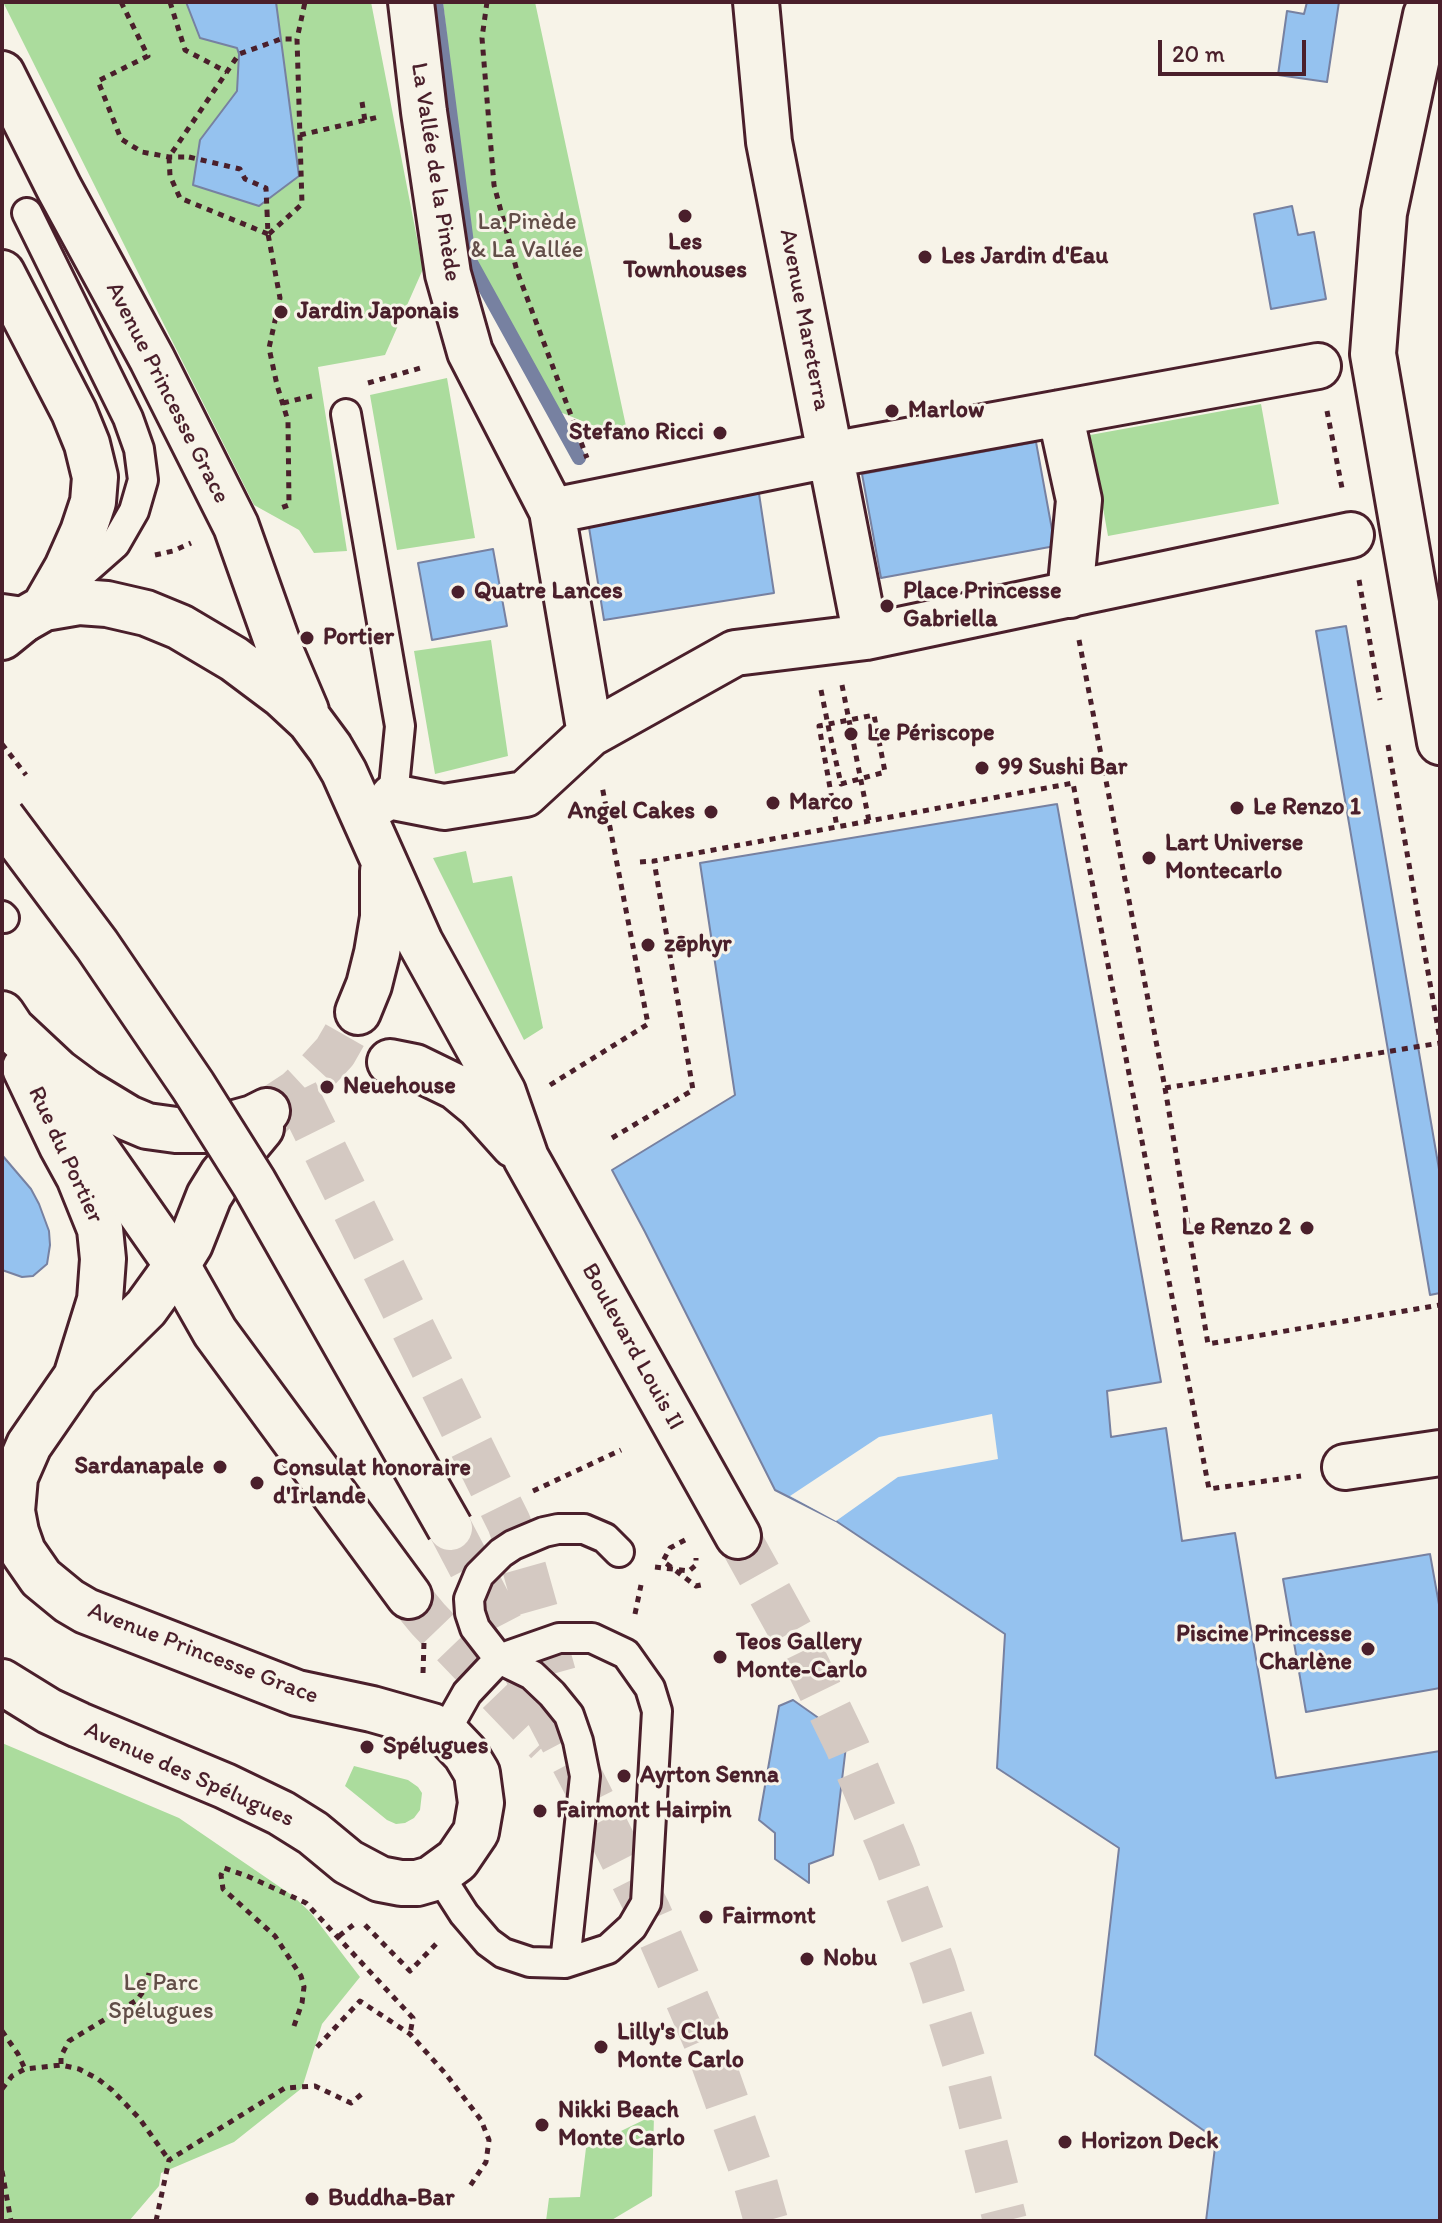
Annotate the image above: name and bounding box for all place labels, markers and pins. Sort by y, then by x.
marker: Les Townhouses [676,207,694,225]
place label: Les Townhouses [623,229,747,285]
place label: Les Jardin d'Eau [941,243,1108,271]
marker: Les Jardin d'Eau [916,248,934,266]
place label: Jardin Japonais [297,298,459,326]
marker: Jardin Japonais [272,303,290,321]
place label: Marlow [908,397,984,425]
marker: Marlow [883,402,901,420]
place label: Stefano Ricci [569,419,704,447]
marker: Stefano Ricci [711,424,729,442]
place label: Quatre Lances [474,578,623,606]
place label: Place Princesse Gabriella [903,578,1061,634]
marker: Quatre Lances [449,583,467,601]
marker: Place Princesse Gabriella [878,597,896,615]
place label: Portier [323,624,394,652]
marker: Portier [298,629,316,647]
place label: Le Périscope [867,720,994,748]
marker: Le Périscope [842,725,860,743]
place label: 99 Sushi Bar [998,754,1127,782]
marker: 99 Sushi Bar [973,759,991,777]
place label: Marco [789,789,853,817]
marker: Marco [764,794,782,812]
place label: Le Renzo 1 [1253,794,1361,822]
place label: Angel Cakes [568,798,695,826]
marker: Le Renzo 1 [1228,799,1246,817]
marker: Angel Cakes [702,803,720,821]
place label: Lart Universe Montecarlo [1165,830,1303,886]
marker: Lart Universe Montecarlo [1140,849,1158,867]
place label: zēphyr [664,931,731,959]
marker: zēphyr [639,936,657,954]
place label: Neuehouse [343,1073,456,1101]
marker: Neuehouse [318,1078,336,1096]
place label: Le Renzo 2 [1182,1214,1291,1242]
marker: Le Renzo 2 [1298,1219,1316,1237]
place label: Sardanapale [74,1453,204,1481]
place label: Consulat honoraire d'Irlande [273,1455,471,1511]
marker: Sardanapale [211,1458,229,1476]
marker: Consulat honoraire d'Irlande [248,1474,266,1492]
place label: Piscine Princesse Charlène [1176,1621,1352,1677]
place label: Teos Gallery Monte-Carlo [736,1629,867,1685]
marker: Piscine Princesse Charlène [1359,1640,1377,1658]
marker: Teos Gallery Monte-Carlo [711,1648,729,1666]
place label: Spélugues [383,1733,488,1761]
marker: Spélugues [358,1738,376,1756]
place label: Ayrton Senna [640,1762,779,1790]
marker: Ayrton Senna [615,1767,633,1785]
place label: Fairmont Hairpin [556,1797,732,1825]
marker: Fairmont Hairpin [531,1802,549,1820]
place label: Fairmont [722,1903,816,1931]
marker: Fairmont [697,1908,715,1926]
place label: Nobu [823,1945,877,1973]
marker: Nobu [798,1950,816,1968]
place label: Lilly's Club Monte Carlo [617,2019,744,2075]
marker: Lilly's Club Monte Carlo [592,2038,610,2056]
place label: Nikki Beach Monte Carlo [558,2097,685,2153]
marker: Nikki Beach Monte Carlo [533,2116,551,2134]
place label: Horizon Deck [1081,2128,1219,2156]
marker: Horizon Deck [1056,2133,1074,2151]
place label: Buddha-Bar [328,2185,455,2213]
marker: Buddha-Bar [303,2190,321,2208]

